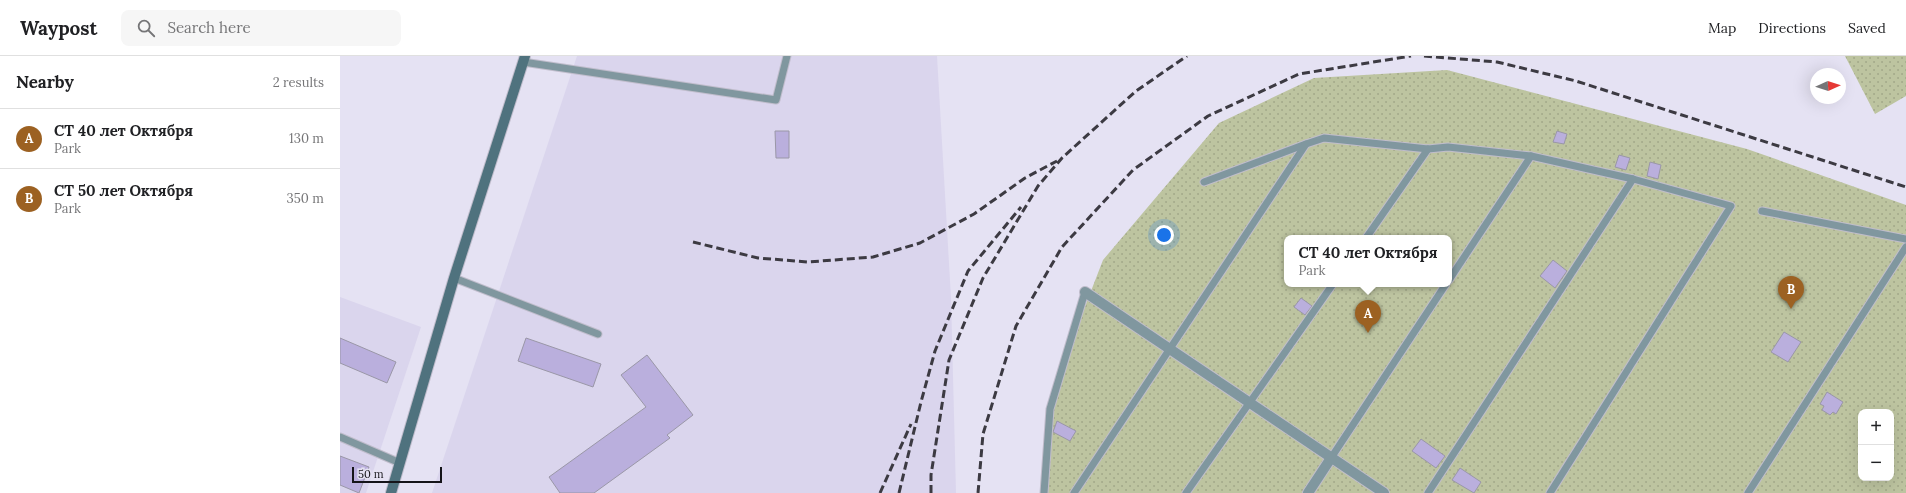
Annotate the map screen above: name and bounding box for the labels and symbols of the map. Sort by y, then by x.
north arrow [1810,68,1846,104]
your location [1154,225,1174,245]
pin: B [1778,276,1804,309]
pin: A [1355,300,1381,333]
scale bar [352,465,442,484]

